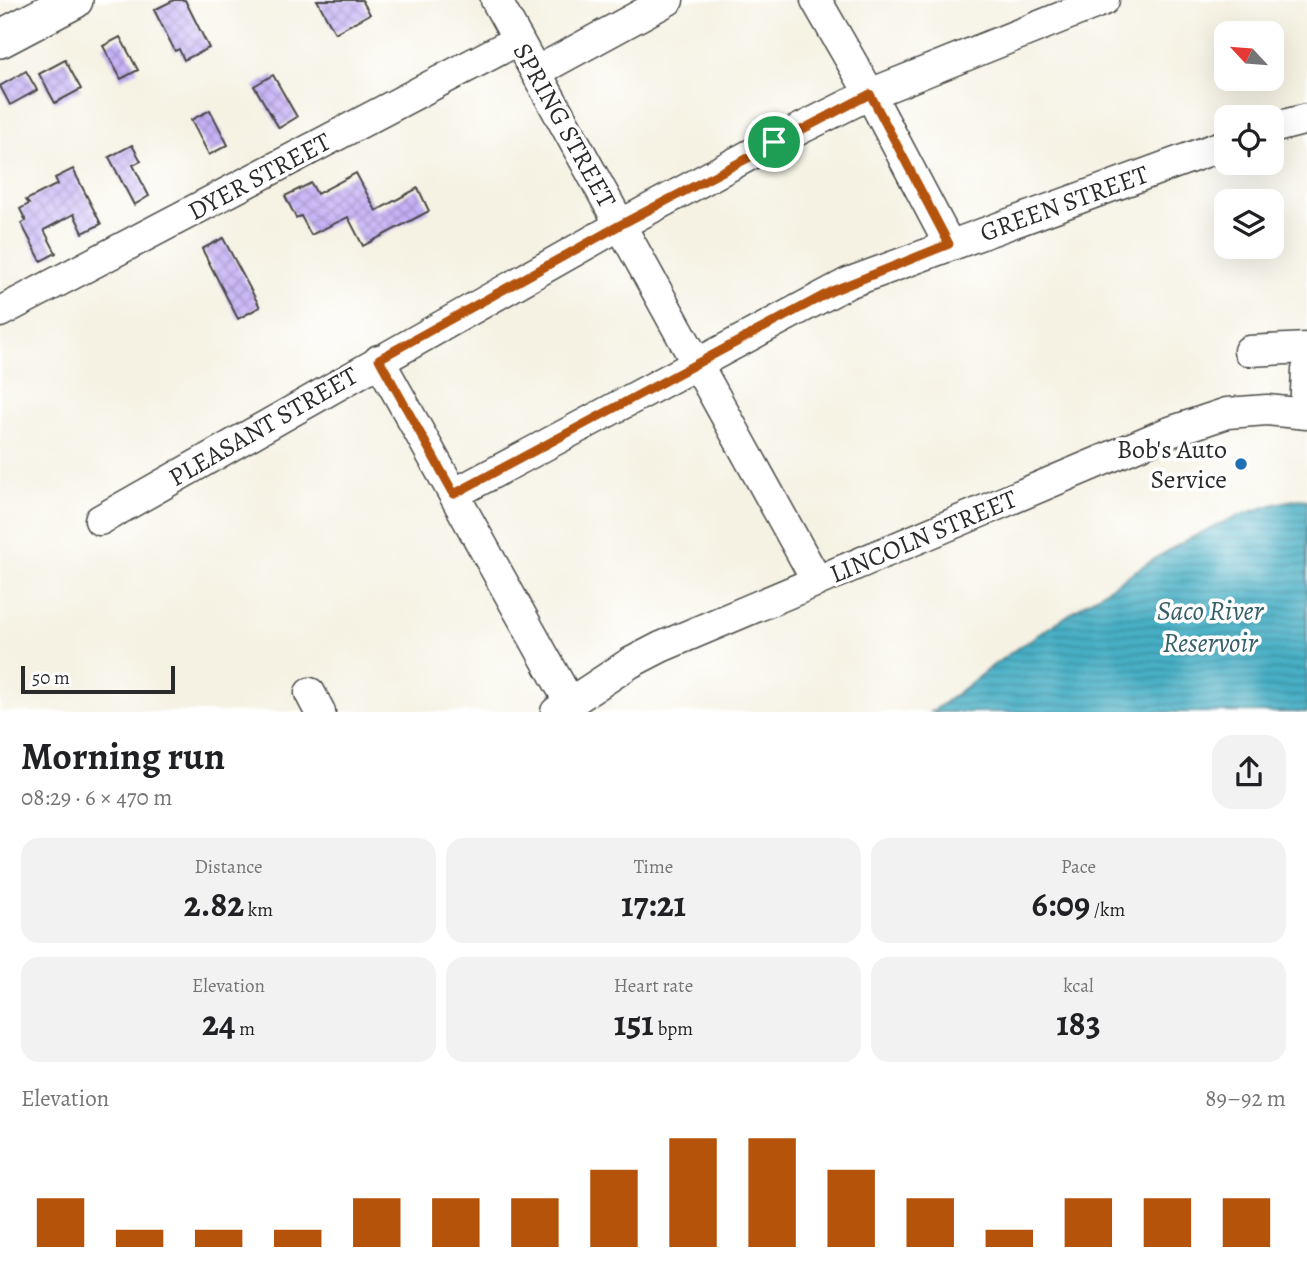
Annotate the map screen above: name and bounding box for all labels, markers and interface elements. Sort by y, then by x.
north arrow [1214,21,1284,91]
map controls [1214,21,1284,259]
street label: SPRING STREET [505,37,624,214]
button: locate [1214,105,1284,175]
pin [744,112,804,172]
icon: arrive [755,123,793,161]
street label: DYER STREET [182,124,337,229]
street label: GREEN STREET [975,157,1153,250]
button: layers [1214,189,1284,259]
street label: PLEASANT STREET [162,358,364,495]
place label: Bob's Auto Service [1117,432,1227,497]
marker: Bob's Auto Service [1233,456,1249,472]
street label: LINCOLN STREET [824,481,1022,592]
water label: Saco River Reservoir [1157,592,1265,662]
scale bar [21,663,175,695]
text: 50 m [32,665,70,691]
text: Morning run [21,730,225,782]
button: share [1212,735,1286,809]
text: 08:29 · 6 × 470 m [21,782,172,813]
text: Distance [194,854,263,880]
text: Time [634,854,673,880]
text: Pace [1061,854,1096,880]
text: 2.82 [184,880,244,928]
text: 17:21 [621,880,686,928]
text: 6:09 [1032,880,1090,928]
text: km [244,897,273,923]
text: /km [1090,897,1125,923]
text: Elevation [192,973,265,999]
text: Heart rate [614,973,693,999]
text: kcal [1063,973,1094,999]
text: 24 [202,999,235,1047]
text: 151 [614,999,654,1047]
text: 183 [1056,999,1101,1047]
text: m [235,1016,255,1042]
text: bpm [654,1016,693,1042]
text: Elevation [21,1083,109,1114]
text: 89–92 m [1205,1083,1286,1114]

